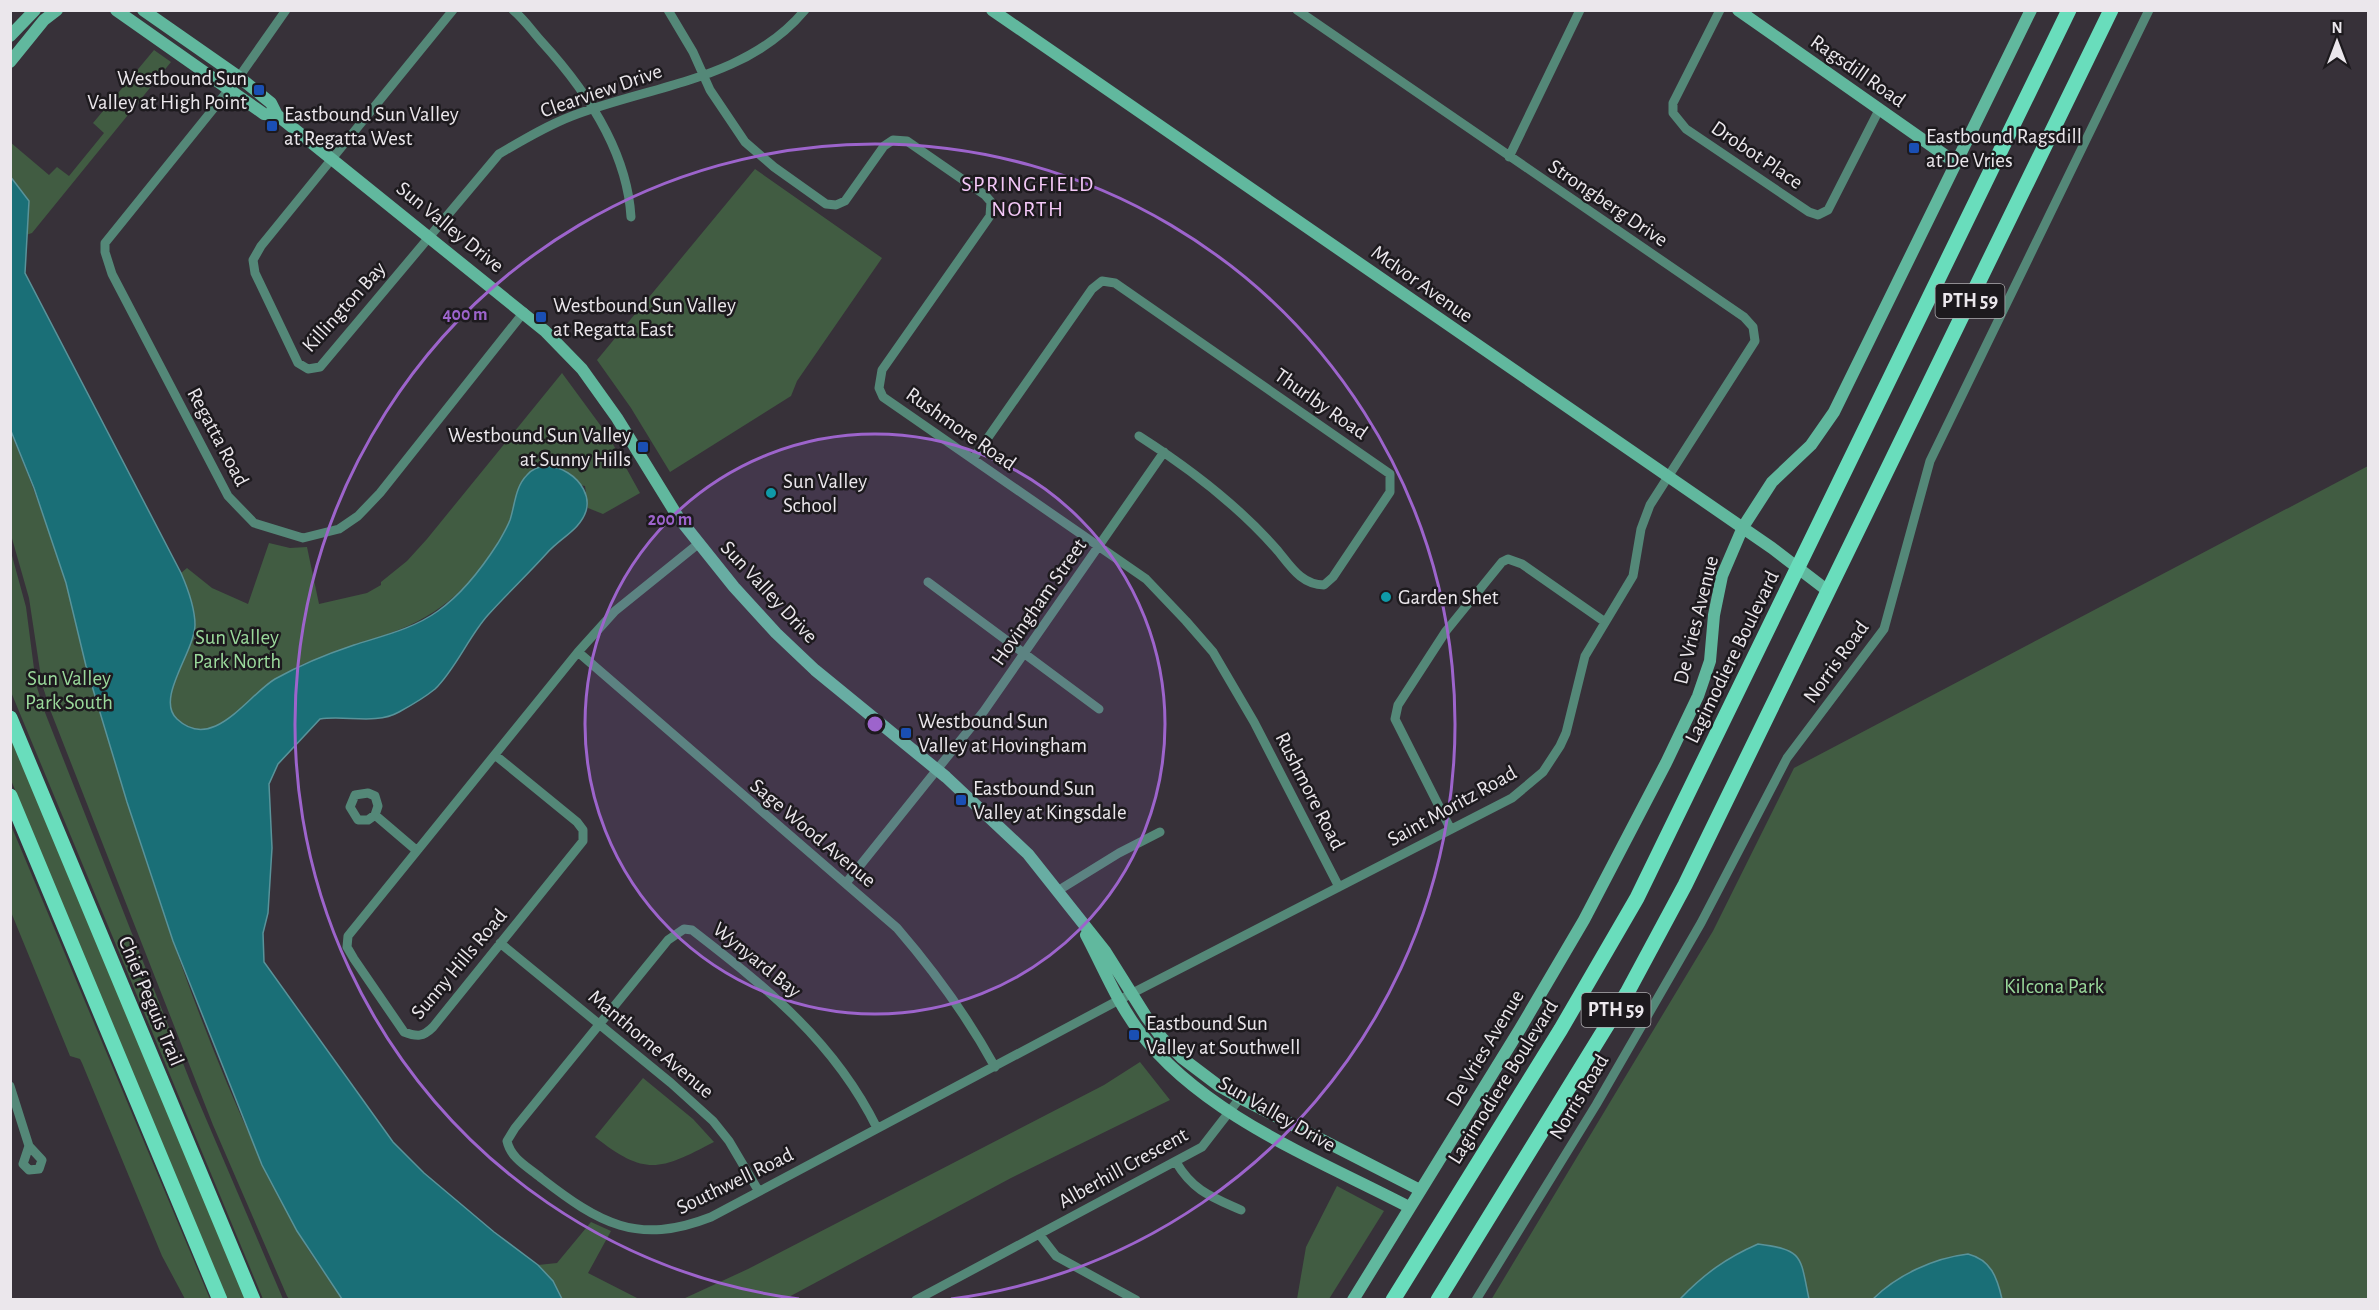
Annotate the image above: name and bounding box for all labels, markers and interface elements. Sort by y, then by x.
north arrow [2307,12,2367,72]
text: N [2331,20,2343,36]
street label: Ragsdill Road [1807,31,1909,111]
street label: Clearview Drive [537,60,665,122]
place label: Westbound Sun Valley at High Point [87,68,247,113]
marker: Westbound Sun Valley at High Point [252,83,266,97]
place label: Eastbound Sun Valley at Regatta West [284,104,459,149]
street label: Drobot Place [1707,117,1807,193]
marker: Eastbound Sun Valley at Regatta West [265,119,279,133]
place label: Eastbound Ragsdill at De Vries [1926,126,2082,171]
marker: Eastbound Ragsdill at De Vries [1907,141,1921,155]
street label: Strongberg Drive [1544,155,1672,251]
district label: SPRINGFIELD NORTH [961,173,1095,220]
street label: Sun Valley Drive [392,178,508,276]
street label: McIvor Avenue [1367,241,1477,327]
street label: Killington Bay [298,258,390,356]
road number: PTH 59 [1936,284,2004,318]
place label: Westbound Sun Valley at Regatta East [553,295,736,340]
text: 400 m [442,306,488,324]
marker: Westbound Sun Valley at Regatta East [534,310,548,324]
street label: Thurlby Road [1271,364,1371,444]
street label: Rushmore Road [902,383,1020,475]
street label: Regatta Road [183,384,253,490]
place label: Westbound Sun Valley at Sunny Hills [448,425,631,470]
marker: Westbound Sun Valley at Sunny Hills [636,440,650,454]
place label: Sun Valley School [783,471,867,516]
marker: Sun Valley School [764,486,778,500]
text: 200 m [648,511,692,529]
street label: Hovingham Street [988,535,1091,669]
street label: Sun Valley Drive [717,537,821,647]
street label: De Vries Avenue [1670,554,1722,686]
street label: Lagimodiere Boulevard [1681,567,1783,747]
place label: Garden Shet [1398,587,1499,608]
marker: Garden Shet [1379,590,1393,604]
street label: Norris Road [1799,617,1873,707]
park label: Sun Valley Park North [193,627,281,672]
park label: Sun Valley Park South [25,668,113,713]
place label: Westbound Sun Valley at Hovingham [918,711,1087,756]
centre of rings [865,714,885,734]
marker: Westbound Sun Valley at Hovingham [899,726,913,740]
street label: Rushmore Road [1271,729,1349,853]
street label: Saint Moritz Road [1384,762,1520,850]
street label: Sage Wood Avenue [746,775,880,891]
place label: Eastbound Sun Valley at Kingsdale [973,778,1127,823]
marker: Eastbound Sun Valley at Kingsdale [954,793,968,807]
street label: Sunny Hills Road [407,905,511,1023]
street label: Wynyard Bay [709,918,805,1002]
street label: Chief Peguis Trail [114,933,188,1069]
park label: Kilcona Park [2004,976,2105,997]
street label: Manthorne Avenue [584,986,718,1102]
street label: De Vries Avenue [1442,986,1528,1110]
road number: PTH 59 [1582,993,1650,1027]
street label: Lagimodiere Boulevard [1444,996,1562,1168]
place label: Eastbound Sun Valley at Southwell [1146,1013,1300,1058]
marker: Eastbound Sun Valley at Southwell [1127,1028,1141,1042]
street label: Norris Road [1545,1050,1613,1143]
street label: Sun Valley Drive [1215,1072,1339,1156]
street label: Alberhill Crescent [1055,1124,1192,1212]
street label: Southwell Road [673,1144,797,1218]

